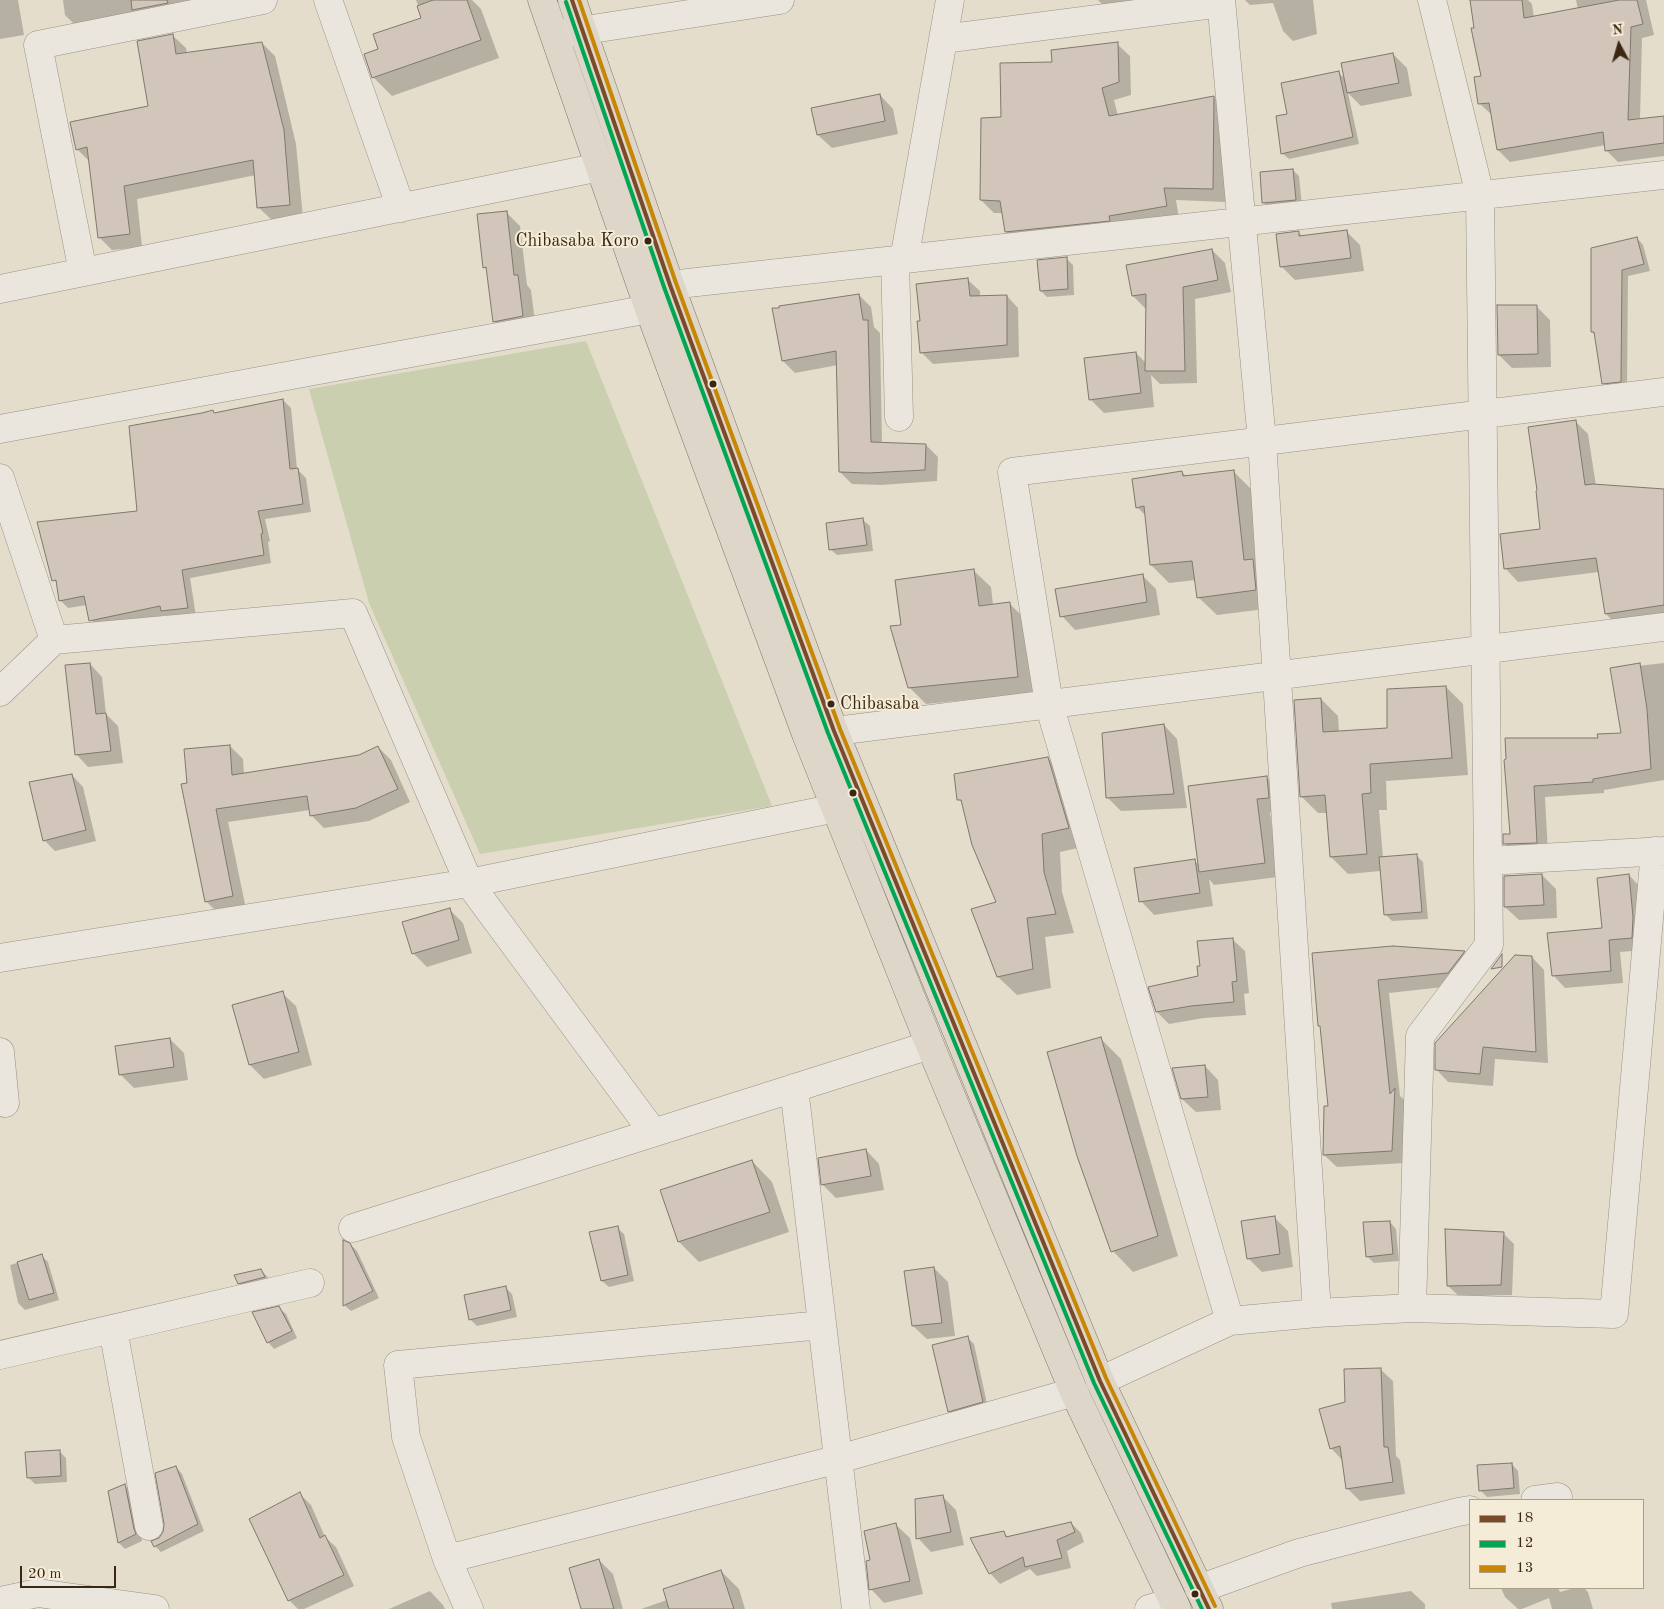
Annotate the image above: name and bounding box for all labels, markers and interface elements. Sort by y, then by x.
north arrow [1594,20,1644,70]
text: N [1611,23,1623,38]
place label: Chibasaba Koro [515,230,639,252]
marker: Chibasaba Koro [643,236,653,246]
unlabelled marker [708,379,718,389]
place label: Chibasaba [840,693,920,715]
marker: Chibasaba [826,699,836,709]
unlabelled marker [848,788,858,798]
legend [1469,1499,1644,1589]
text: 18 [1516,1511,1533,1526]
text: 12 [1516,1536,1533,1551]
scale bar [22,1556,119,1588]
text: 13 [1516,1561,1533,1576]
text: 20 m [28,1567,62,1582]
unlabelled marker [1190,1589,1200,1599]

